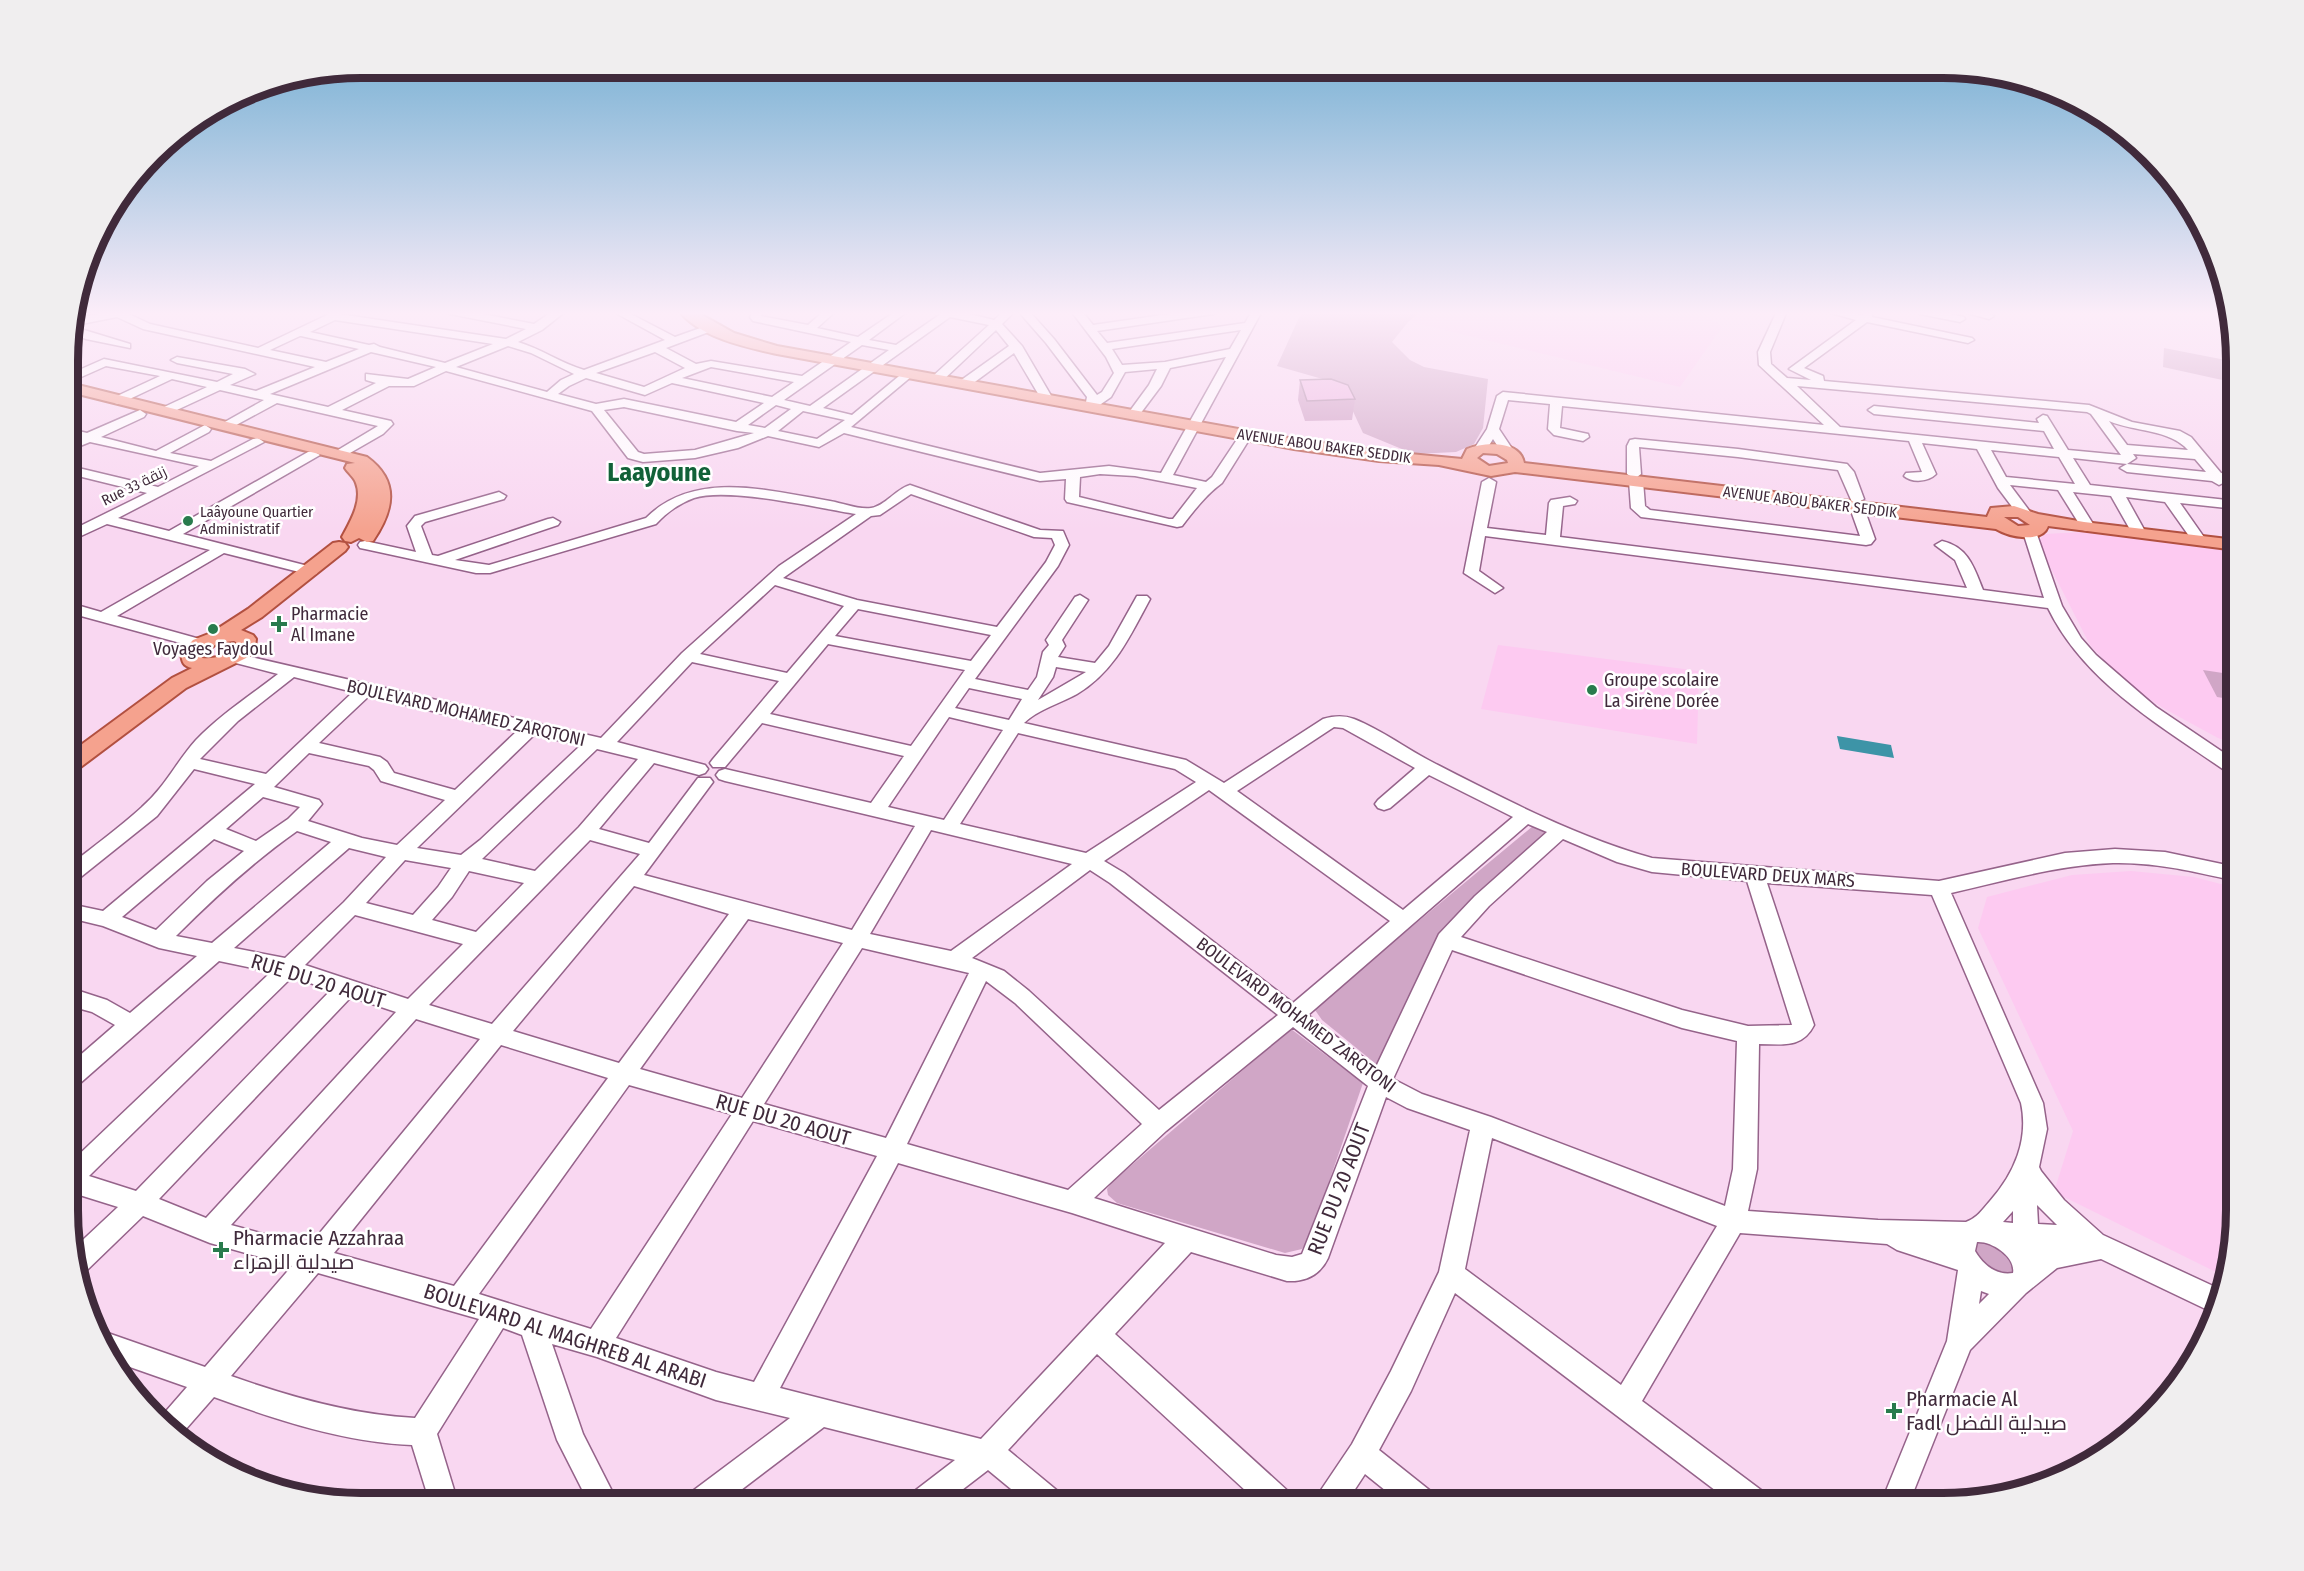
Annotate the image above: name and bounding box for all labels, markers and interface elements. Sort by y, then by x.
street label: AVENUE ABOU BAKER SEDDIK [1236,425,1412,467]
district label: Laayoune [607,457,711,488]
street label: Rue 33 زنقة [98,463,170,509]
street label: AVENUE ABOU BAKER SEDDIK [1722,482,1898,522]
place label: Laâyoune Quartier Administratif [200,503,314,538]
marker: Laâyoune Quartier Administratif [181,514,195,528]
place label: Pharmacie Al Imane [291,603,369,646]
marker: Pharmacie Al Imane [272,617,286,631]
marker: Voyages Faydoul [206,622,220,636]
place label: Voyages Faydoul [153,638,273,660]
place label: Groupe scolaire La Sirène Dorée [1604,669,1719,712]
street label: BOULEVARD MOHAMED ZARQTONI [345,675,587,751]
marker: Groupe scolaire La Sirène Dorée [1585,683,1599,697]
street label: BOULEVARD DEUX MARS [1680,858,1856,892]
street label: BOULEVARD MOHAMED ZARQTONI [1192,933,1400,1097]
street label: RUE DU 20 AOUT [248,948,389,1014]
street label: RUE DU 20 AOUT [713,1088,854,1152]
street label: RUE DU 20 AOUT [1302,1119,1376,1259]
place label: Pharmacie Azzahraa صيدلية الزهراء [233,1225,404,1275]
marker: Pharmacie Azzahraa صيدلية الزهراء [214,1243,228,1257]
street label: BOULEVARD AL MAGHREB AL ARABI [420,1278,710,1394]
place label: Pharmacie Al Fadl صيدلية الفضل [1906,1386,2067,1436]
marker: Pharmacie Al Fadl صيدلية الفضل [1887,1404,1901,1418]

